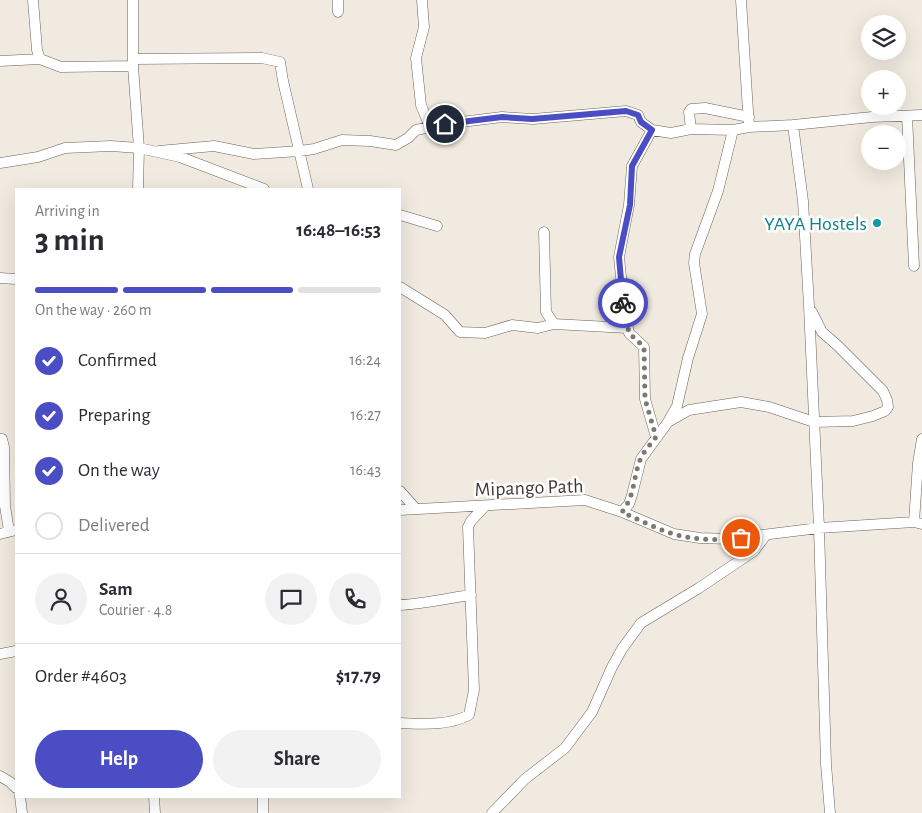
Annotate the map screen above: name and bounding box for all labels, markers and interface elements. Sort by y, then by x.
map controls [861,15,906,170]
button: layers [861,15,906,60]
button: + [861,70,906,115]
pin [424,103,466,145]
icon: home [431,110,459,138]
button: − [861,125,906,170]
text: Arriving in [35,203,100,219]
place label: YAYA Hostels [764,214,867,234]
marker: YAYA Hostels [871,217,883,229]
text: 16:48–16:53 [296,221,381,240]
text: 3 min [35,224,105,256]
courier [598,278,648,328]
icon: bike [609,289,637,317]
text: On the way · 260 m [35,302,152,318]
icon: check [35,347,63,375]
text: Confirmed [78,351,157,370]
text: 16:24 [349,352,381,368]
icon: check [35,402,63,430]
text: Preparing [78,406,151,425]
text: 16:27 [350,407,381,423]
icon: check [35,457,63,485]
text: On the way [78,461,160,480]
text: 16:43 [350,462,381,478]
street label: Mipango Path [474,476,584,500]
text: Delivered [78,516,150,535]
pin [720,517,762,559]
icon: bag [727,524,755,552]
button: person [35,573,87,625]
button: chat [265,573,317,625]
button: phone [329,573,381,625]
text: Sam [99,580,133,599]
text: Courier · 4.8 [99,602,172,618]
text: Order #4603 [35,667,127,686]
text: $17.79 [336,667,381,686]
button: Help [35,730,203,788]
button: Share [213,730,381,788]

